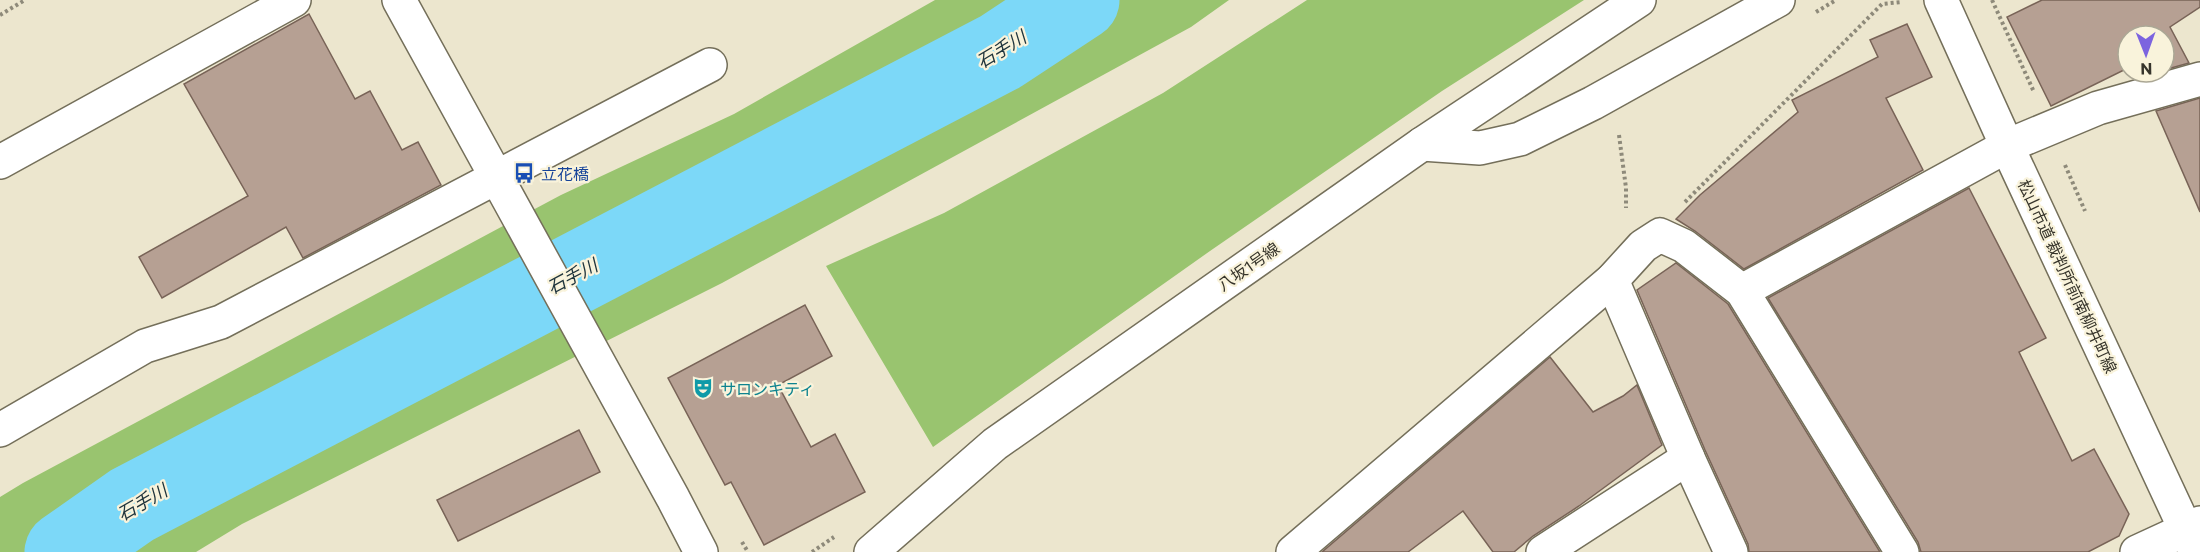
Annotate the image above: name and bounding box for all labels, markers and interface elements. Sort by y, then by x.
north arrow [2116,24,2176,84]
water label: 石手川 [972,25,1032,72]
text: N [2140,60,2152,79]
bus stop icon: 立花橋 [512,161,536,185]
place label: 立花橋 [541,164,589,183]
street label: 松山市道 裁判所前南柳井町線 [2015,176,2121,376]
street label: 八坂1号線 [1214,238,1282,294]
water label: 石手川 [543,253,603,298]
theatre icon: サロンキティ [691,376,715,400]
place label: サロンキティ [720,379,815,398]
water label: 石手川 [113,478,173,525]

